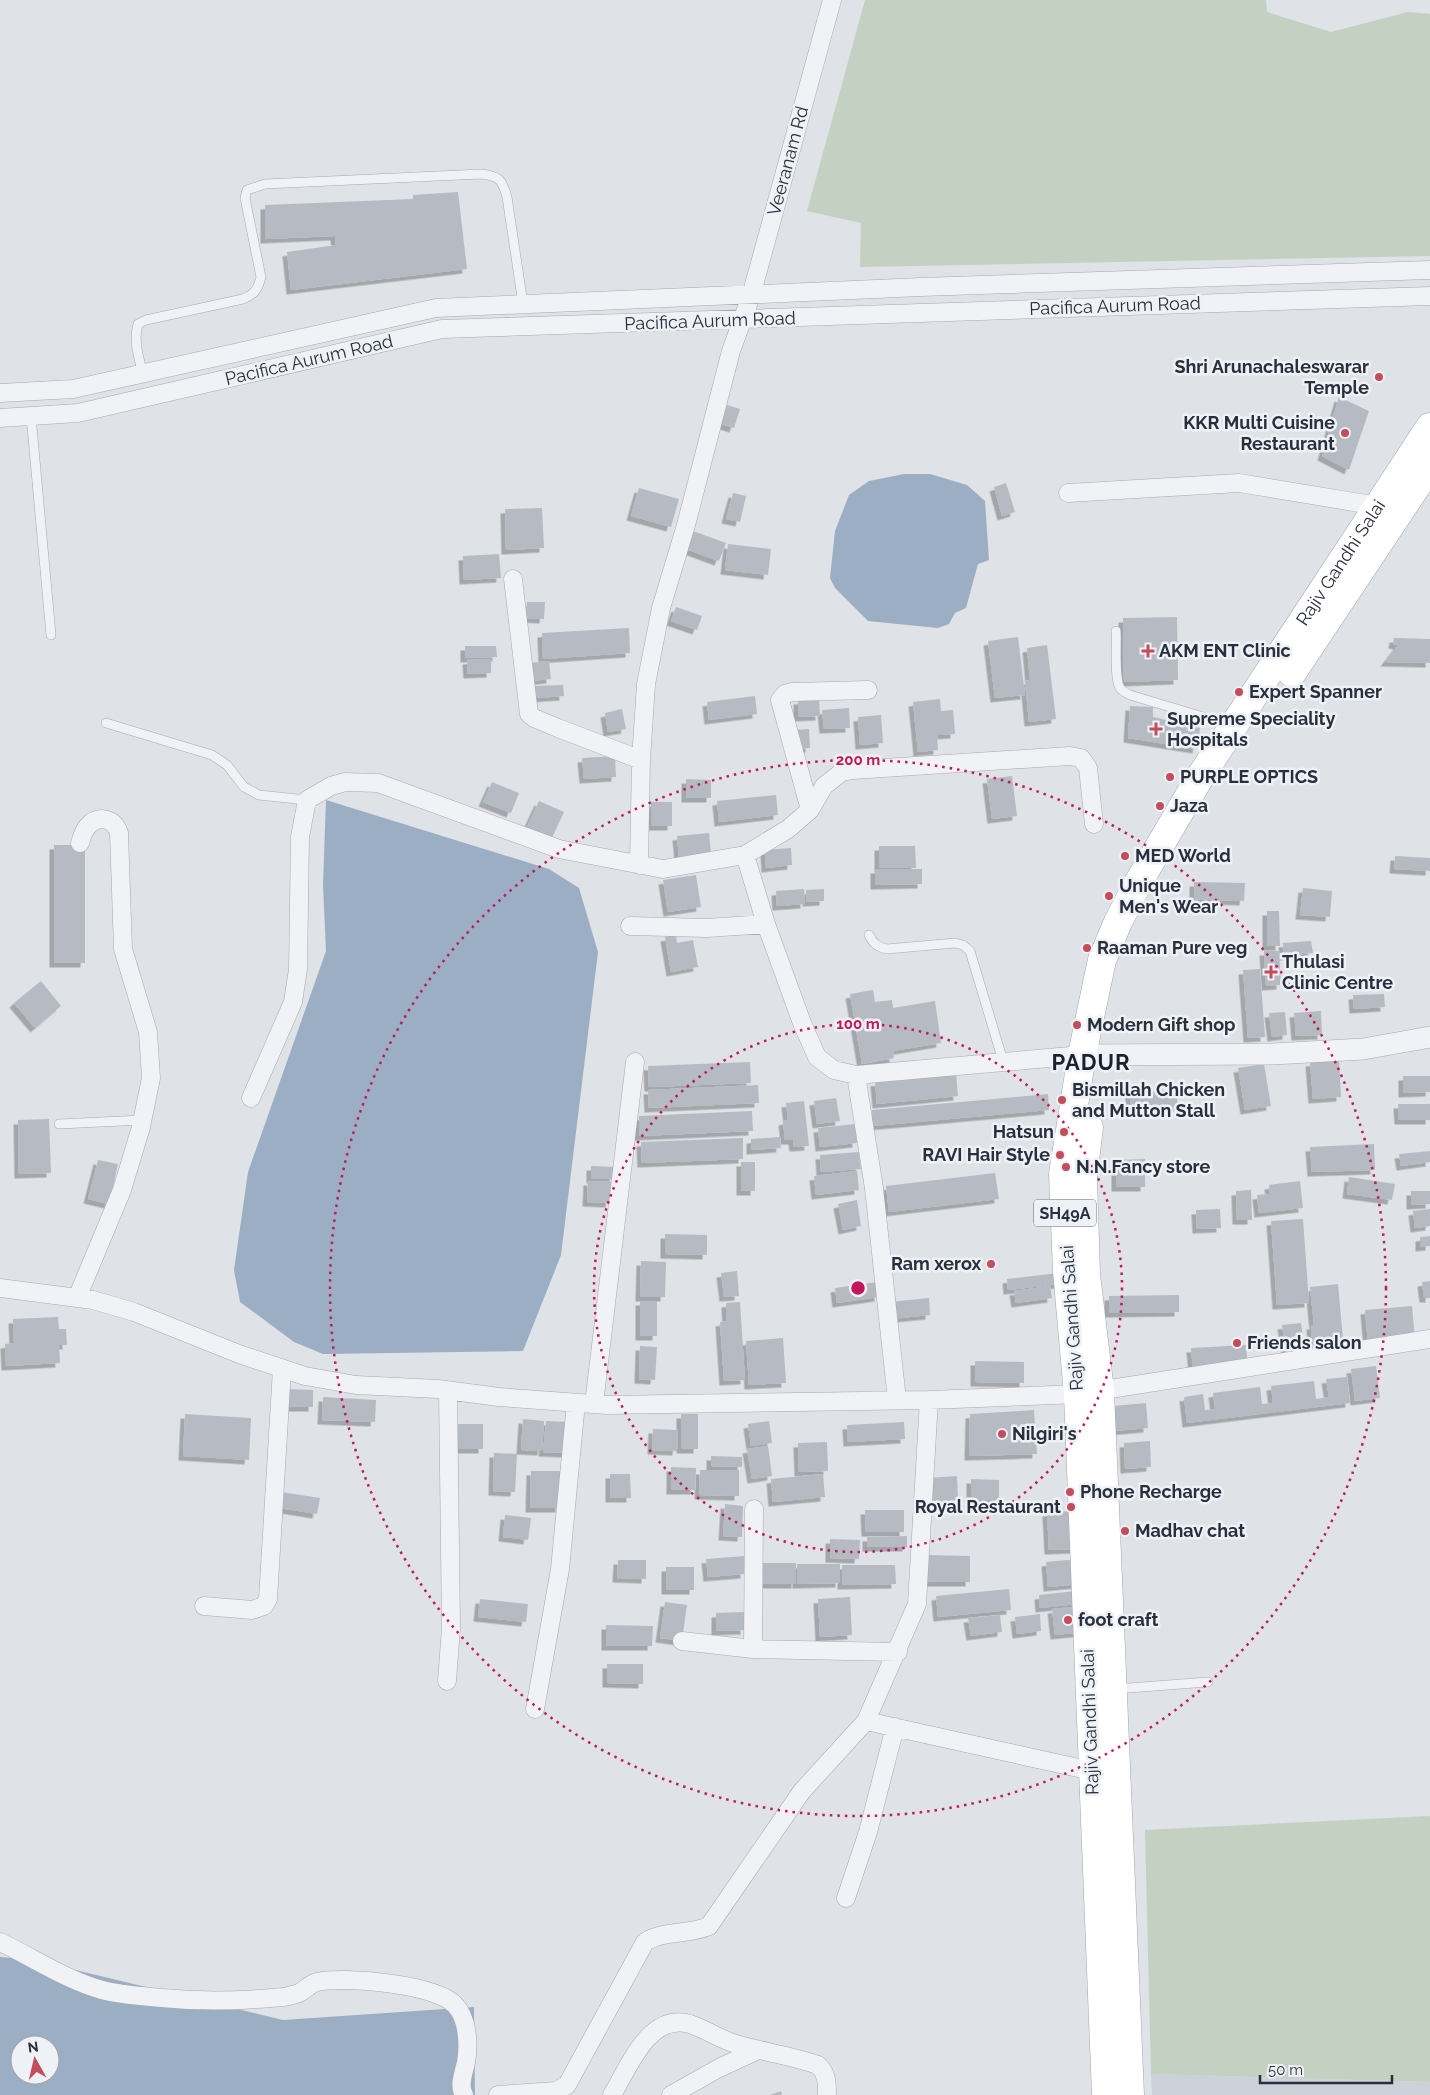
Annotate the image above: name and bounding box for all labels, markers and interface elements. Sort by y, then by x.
street label: Veeranam Rd [763,104,812,218]
street label: Pacifica Aurum Road [1029,292,1201,319]
street label: Pacifica Aurum Road [624,307,796,334]
street label: Pacifica Aurum Road [223,330,395,389]
place label: Shri Arunachaleswarar Temple [1174,356,1369,398]
marker: Shri Arunachaleswarar Temple [1373,371,1385,383]
place label: KKR Multi Cuisine Restaurant [1183,412,1335,454]
marker: KKR Multi Cuisine Restaurant [1339,427,1351,439]
street label: Rajiv Gandhi Salai [1292,496,1389,629]
place label: AKM ENT Clinic [1159,640,1291,661]
marker: AKM ENT Clinic [1141,644,1155,658]
place label: Expert Spanner [1249,681,1382,702]
marker: Expert Spanner [1233,686,1245,698]
place label: Supreme Speciality Hospitals [1167,708,1335,750]
marker: Supreme Speciality Hospitals [1149,722,1163,736]
text: 200 m [836,751,880,769]
place label: PURPLE OPTICS [1180,766,1318,787]
marker: PURPLE OPTICS [1164,771,1176,783]
place label: Jaza [1170,795,1208,816]
marker: Jaza [1154,800,1166,812]
place label: MED World [1135,845,1231,866]
marker: MED World [1119,850,1131,862]
place label: Unique Men's Wear [1119,875,1218,917]
marker: Unique Men's Wear [1103,890,1115,902]
place label: Raaman Pure veg [1097,937,1247,958]
marker: Raaman Pure veg [1081,942,1093,954]
place label: Thulasi Clinic Centre [1282,951,1393,993]
marker: Thulasi Clinic Centre [1264,965,1278,979]
place label: Modern Gift shop [1087,1014,1235,1035]
text: 100 m [836,1015,880,1033]
marker: Modern Gift shop [1071,1019,1083,1031]
district label: PADUR [1051,1049,1131,1075]
place label: Bismillah Chicken and Mutton Stall [1072,1079,1225,1121]
marker: Bismillah Chicken and Mutton Stall [1056,1094,1068,1106]
place label: Hatsun [993,1121,1054,1142]
marker: Hatsun [1058,1126,1070,1138]
place label: RAVI Hair Style [922,1144,1050,1165]
marker: RAVI Hair Style [1054,1149,1066,1161]
place label: N.N.Fancy store [1076,1156,1210,1177]
marker: N.N.Fancy store [1060,1161,1072,1173]
road number: SH49A [1034,1200,1096,1226]
street label: Rajiv Gandhi Salai [1056,1245,1087,1392]
place label: Ram xerox [891,1253,981,1274]
marker: Ram xerox [985,1258,997,1270]
centre of rings [849,1279,867,1297]
place label: Friends salon [1247,1332,1362,1353]
marker: Friends salon [1231,1337,1243,1349]
place label: Nilgiri's [1012,1423,1077,1444]
marker: Nilgiri's [996,1428,1008,1440]
place label: Phone Recharge [1080,1481,1222,1502]
marker: Phone Recharge [1064,1486,1076,1498]
place label: Royal Restaurant [915,1496,1061,1517]
marker: Royal Restaurant [1065,1501,1077,1513]
place label: Madhav chat [1135,1520,1245,1541]
marker: Madhav chat [1119,1525,1131,1537]
place label: foot craft [1078,1609,1158,1630]
marker: foot craft [1062,1614,1074,1626]
street label: Rajiv Gandhi Salai [1076,1649,1103,1795]
north arrow [10,2035,60,2085]
text: N [27,2038,40,2056]
scale bar [1260,2052,1392,2084]
text: 50 m [1268,2061,1303,2079]

